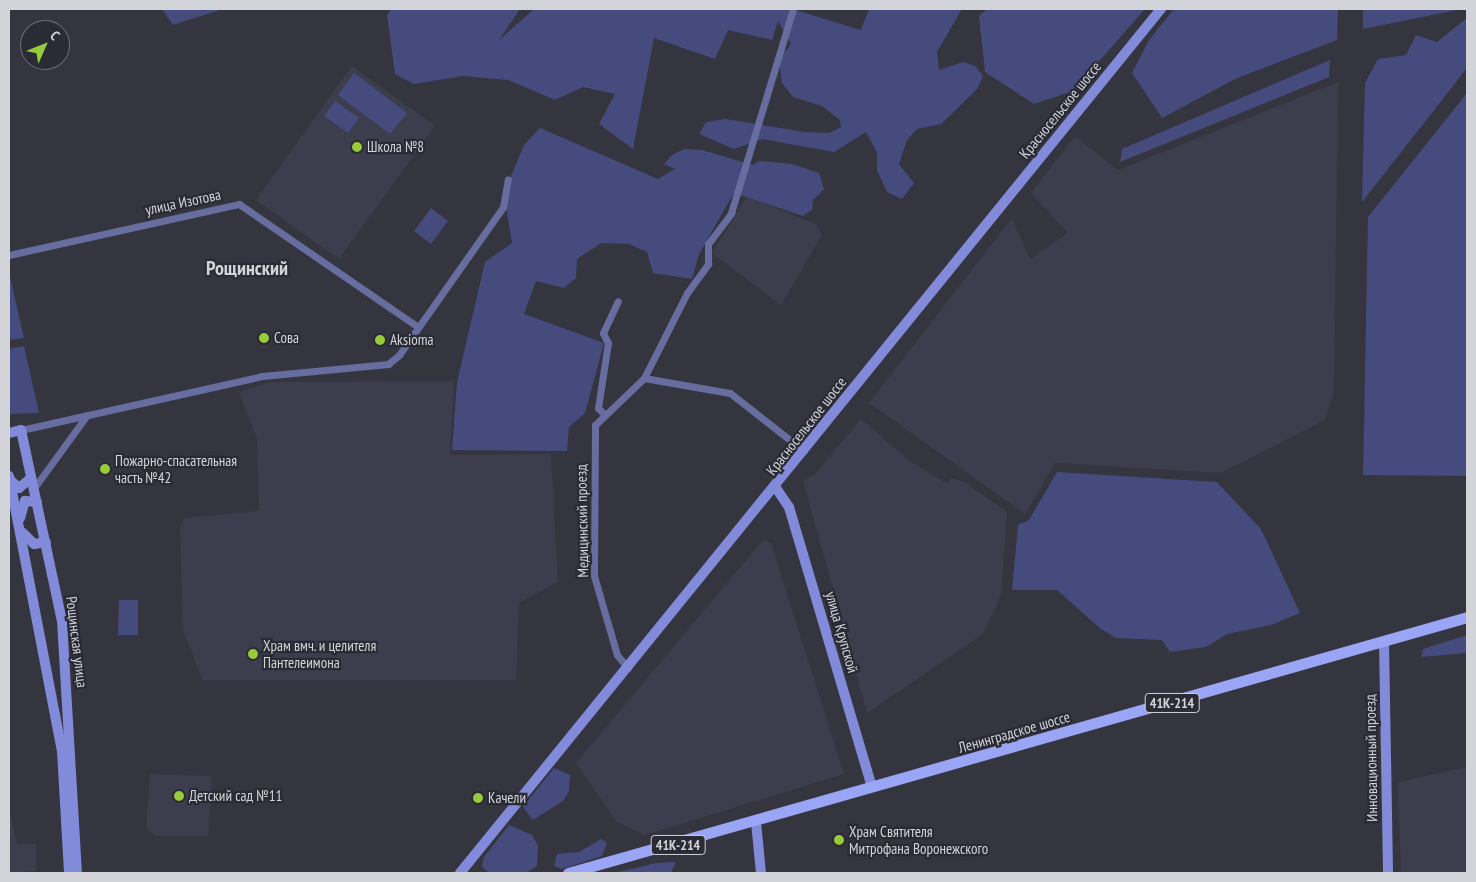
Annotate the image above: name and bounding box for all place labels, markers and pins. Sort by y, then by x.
place label: Школа №8 [367,138,424,156]
marker: Школа №8 [351,141,363,153]
place label: Сова [274,329,299,347]
place label: Aksioma [390,331,433,349]
marker: Сова [258,332,270,344]
marker: Aksioma [374,334,386,346]
place label: Пожарно-спасательная часть №42 [115,451,237,486]
marker: Пожарно-спасательная часть №42 [99,463,111,475]
place label: Храм вмч. и целителя Пантелеимона [263,636,377,671]
marker: Храм вмч. и целителя Пантелеимона [247,648,259,660]
place label: Детский сад №11 [189,787,282,805]
place label: Качели [488,789,526,807]
marker: Детский сад №11 [173,790,185,802]
marker: Качели [472,792,484,804]
place label: Храм Святителя Митрофана Воронежского [849,822,988,857]
marker: Храм Святителя Митрофана Воронежского [833,834,845,846]

